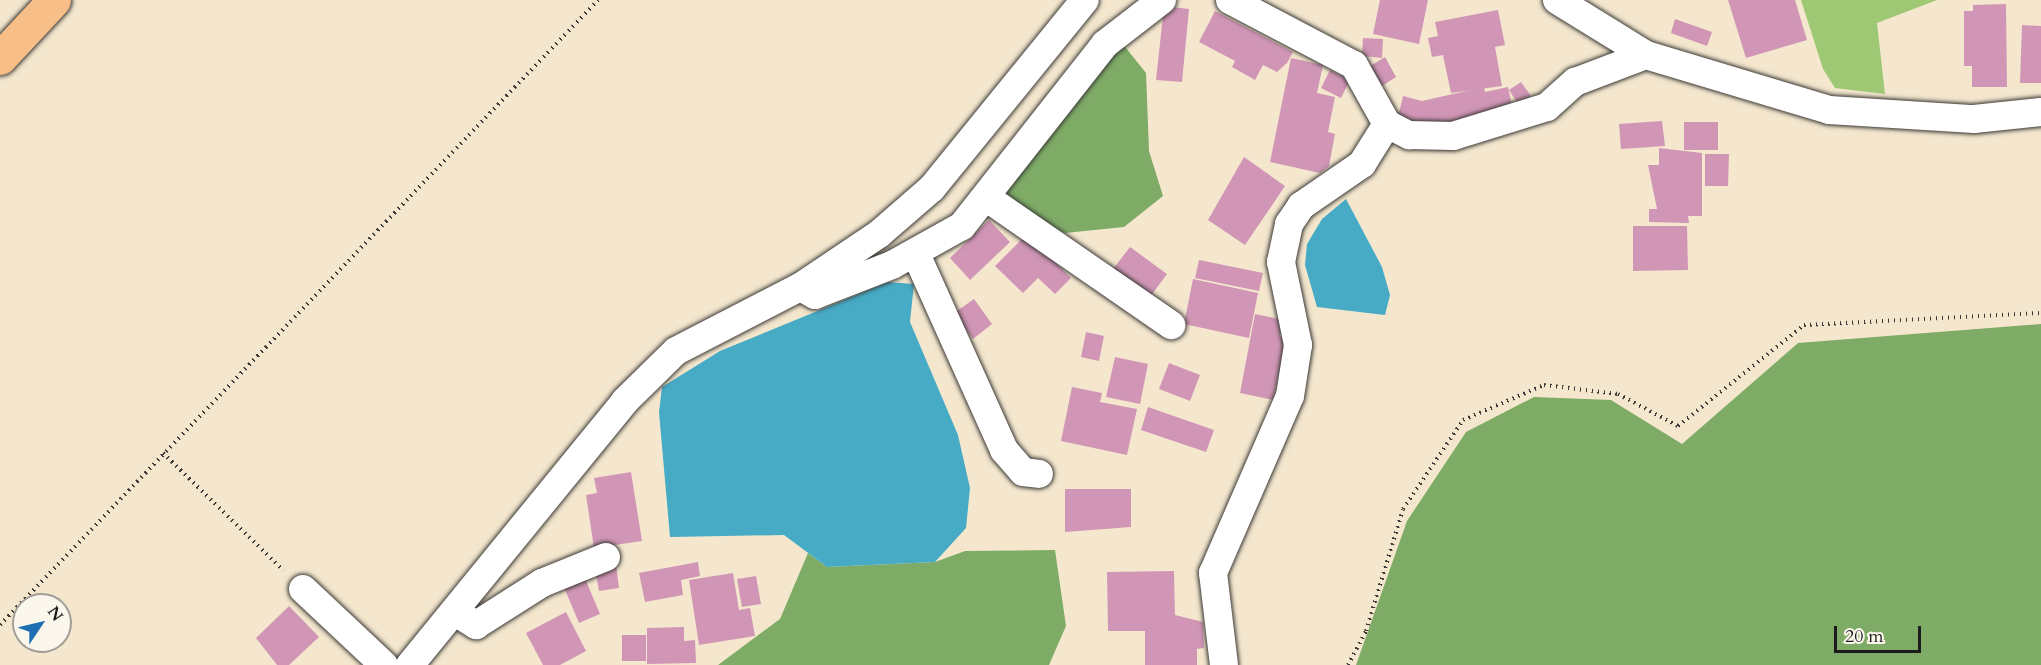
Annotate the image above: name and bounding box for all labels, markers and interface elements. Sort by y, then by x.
north arrow [12,593,72,653]
text: N [42,602,68,626]
scale bar [1837,614,1924,652]
text: 20 m [1845,624,1884,649]

